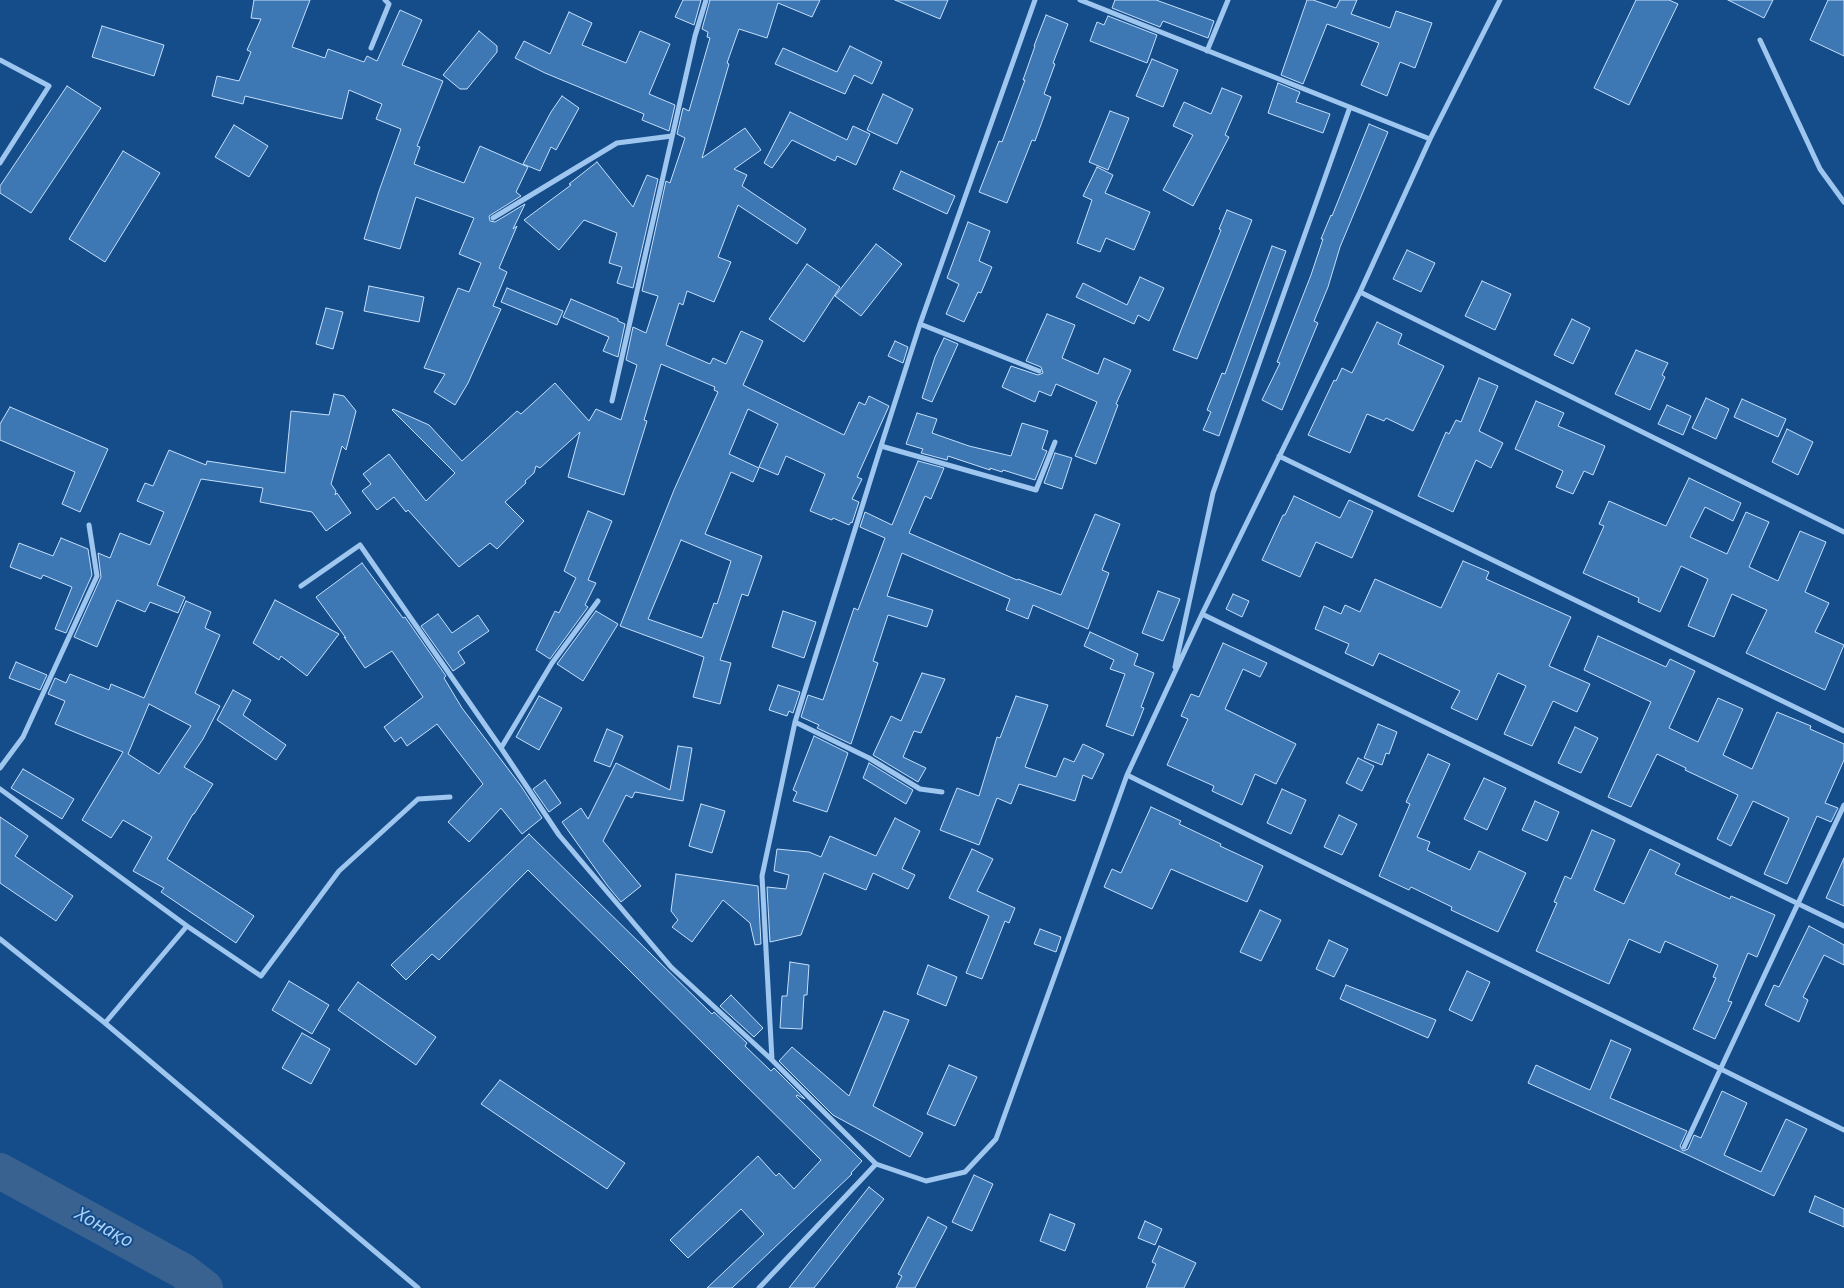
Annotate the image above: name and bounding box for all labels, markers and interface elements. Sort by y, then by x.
water label: Хонақо [71,1203,137,1253]

